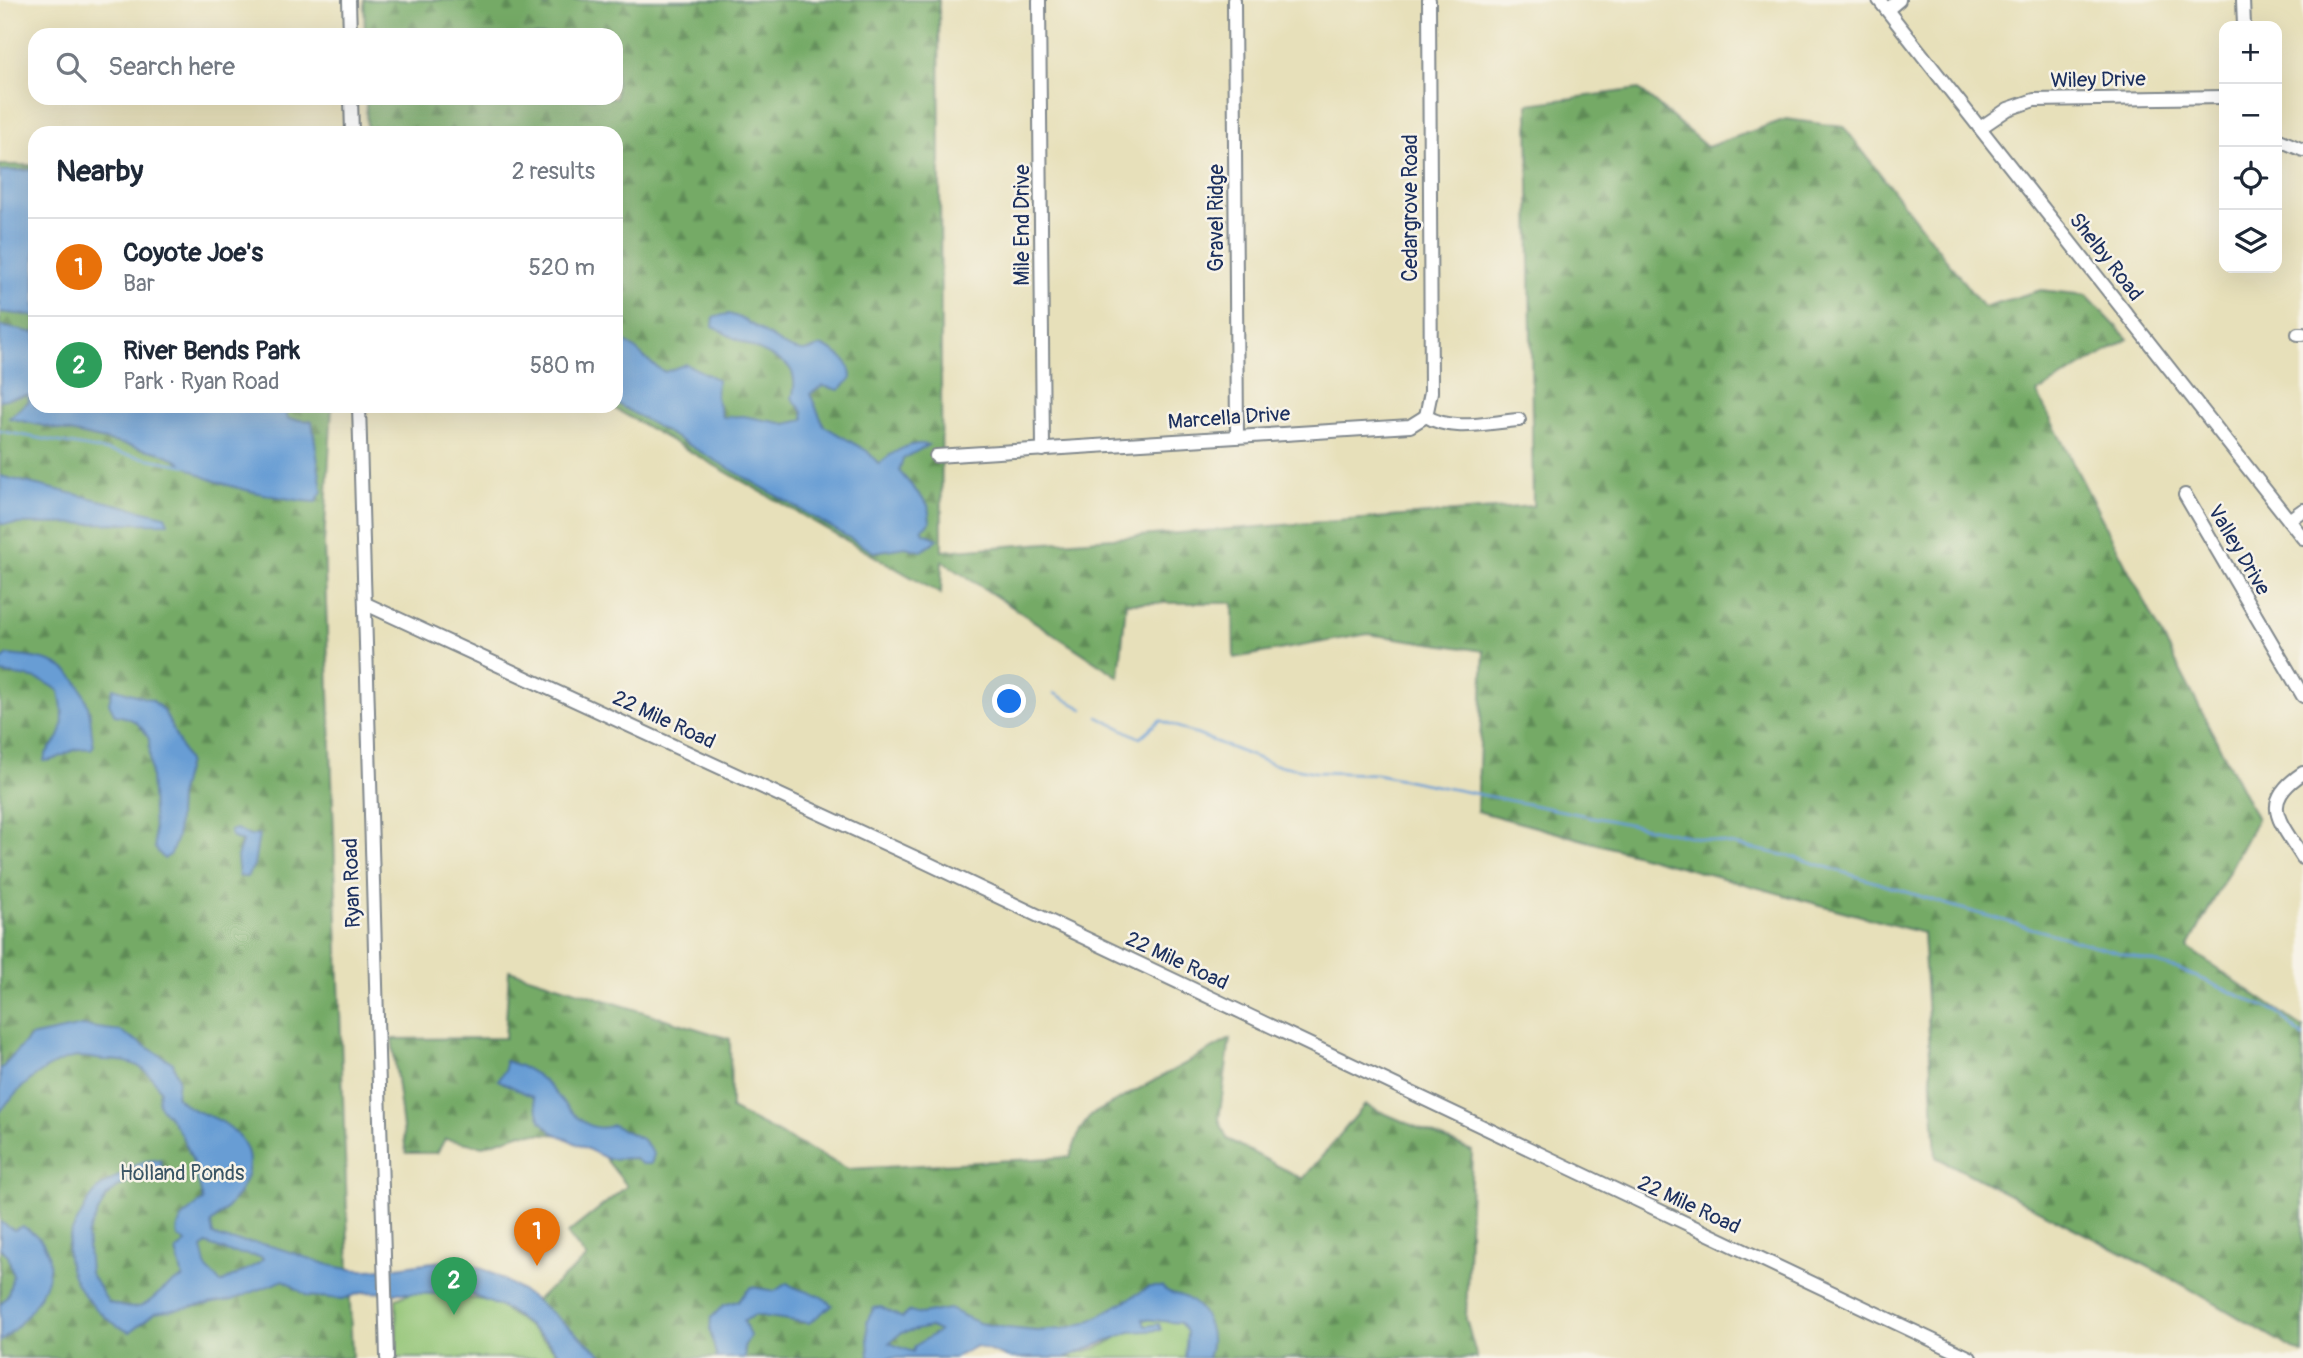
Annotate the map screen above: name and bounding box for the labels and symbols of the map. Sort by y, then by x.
street label: Wiley Drive [2050,66,2147,94]
street label: Cedargrove Road [1397,134,1424,282]
street label: Mile End Drive [1009,164,1036,286]
street label: Gravel Ridge [1203,164,1230,272]
street label: Shelby Road [2063,207,2149,307]
street label: Marcella Drive [1167,400,1292,436]
street label: Valley Drive [2201,500,2277,601]
street label: 22 Mile Road [608,684,720,756]
your location [992,684,1026,718]
street label: Ryan Road [337,837,367,929]
street label: 22 Mile Road [1121,925,1233,997]
park label: Holland Ponds [120,1160,245,1187]
street label: 22 Mile Road [1633,1169,1745,1241]
pin: 1 [514,1208,560,1266]
pin: 2 [431,1257,477,1315]

